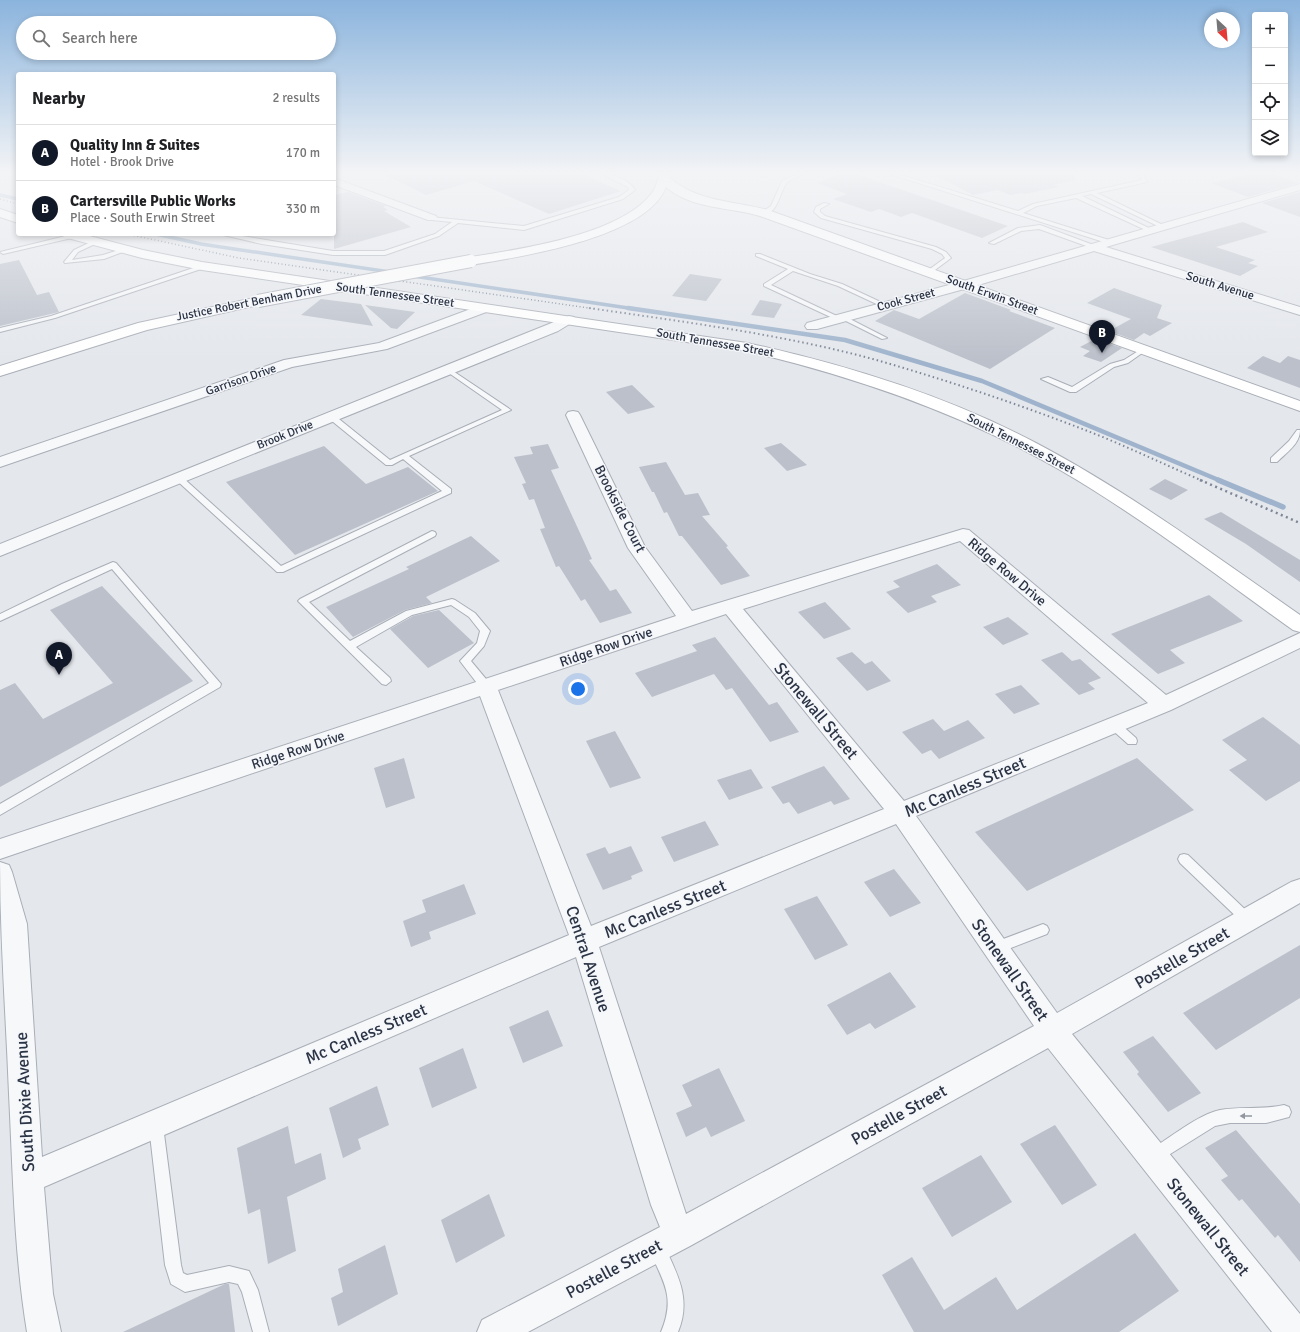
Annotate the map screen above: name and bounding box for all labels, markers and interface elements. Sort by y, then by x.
north arrow [1204,12,1240,48]
map controls [1252,12,1288,156]
button: + [1252,12,1288,48]
search box [16,16,336,60]
icon: search [30,27,52,49]
text: Search here [62,29,138,47]
button: − [1252,48,1288,84]
button: locate [1252,84,1288,120]
text: Nearby [32,88,85,109]
text: 2 results [272,90,320,106]
button: layers [1252,120,1288,156]
text: Quality Inn & Suites [70,136,200,154]
text: A [41,145,49,161]
text: 170 m [286,145,320,161]
text: Hotel · Brook Drive [70,154,174,170]
text: Cartersville Public Works [70,192,236,210]
text: B [41,201,49,217]
text: 330 m [286,201,320,217]
text: Place · South Erwin Street [70,210,215,226]
street label: South Avenue [1184,269,1256,303]
street label: South Erwin Street [944,271,1040,319]
street label: South Tennessee Street [335,279,455,311]
street label: Justice Robert Benham Drive [175,282,323,324]
street label: Cook Street [875,285,937,315]
pin: B [1089,320,1115,353]
street label: South Tennessee Street [655,325,775,361]
street label: Garrison Drive [204,361,278,399]
street label: South Tennessee Street [964,410,1078,478]
street label: Brook Drive [255,417,315,453]
street label: Brookside Court [591,462,649,556]
street label: Ridge Row Drive [964,534,1050,610]
street label: Ridge Row Drive [557,623,655,671]
pin: A [46,642,72,675]
street label: Stonewall Street [769,658,863,764]
your location [568,679,588,699]
street label: Ridge Row Drive [249,727,347,773]
street label: Mc Canless Street [901,752,1029,822]
street label: Mc Canless Street [601,875,729,943]
street label: Central Avenue [561,903,615,1015]
street label: Stonewall Street [967,915,1053,1025]
street label: Postelle Street [1131,922,1233,994]
street label: Mc Canless Street [302,999,430,1069]
street label: South Dixie Avenue [11,1032,39,1172]
street label: Postelle Street [848,1080,950,1150]
one-way arrow [1239,1113,1252,1119]
street label: Stonewall Street [1162,1174,1254,1280]
street label: Postelle Street [562,1235,666,1303]

